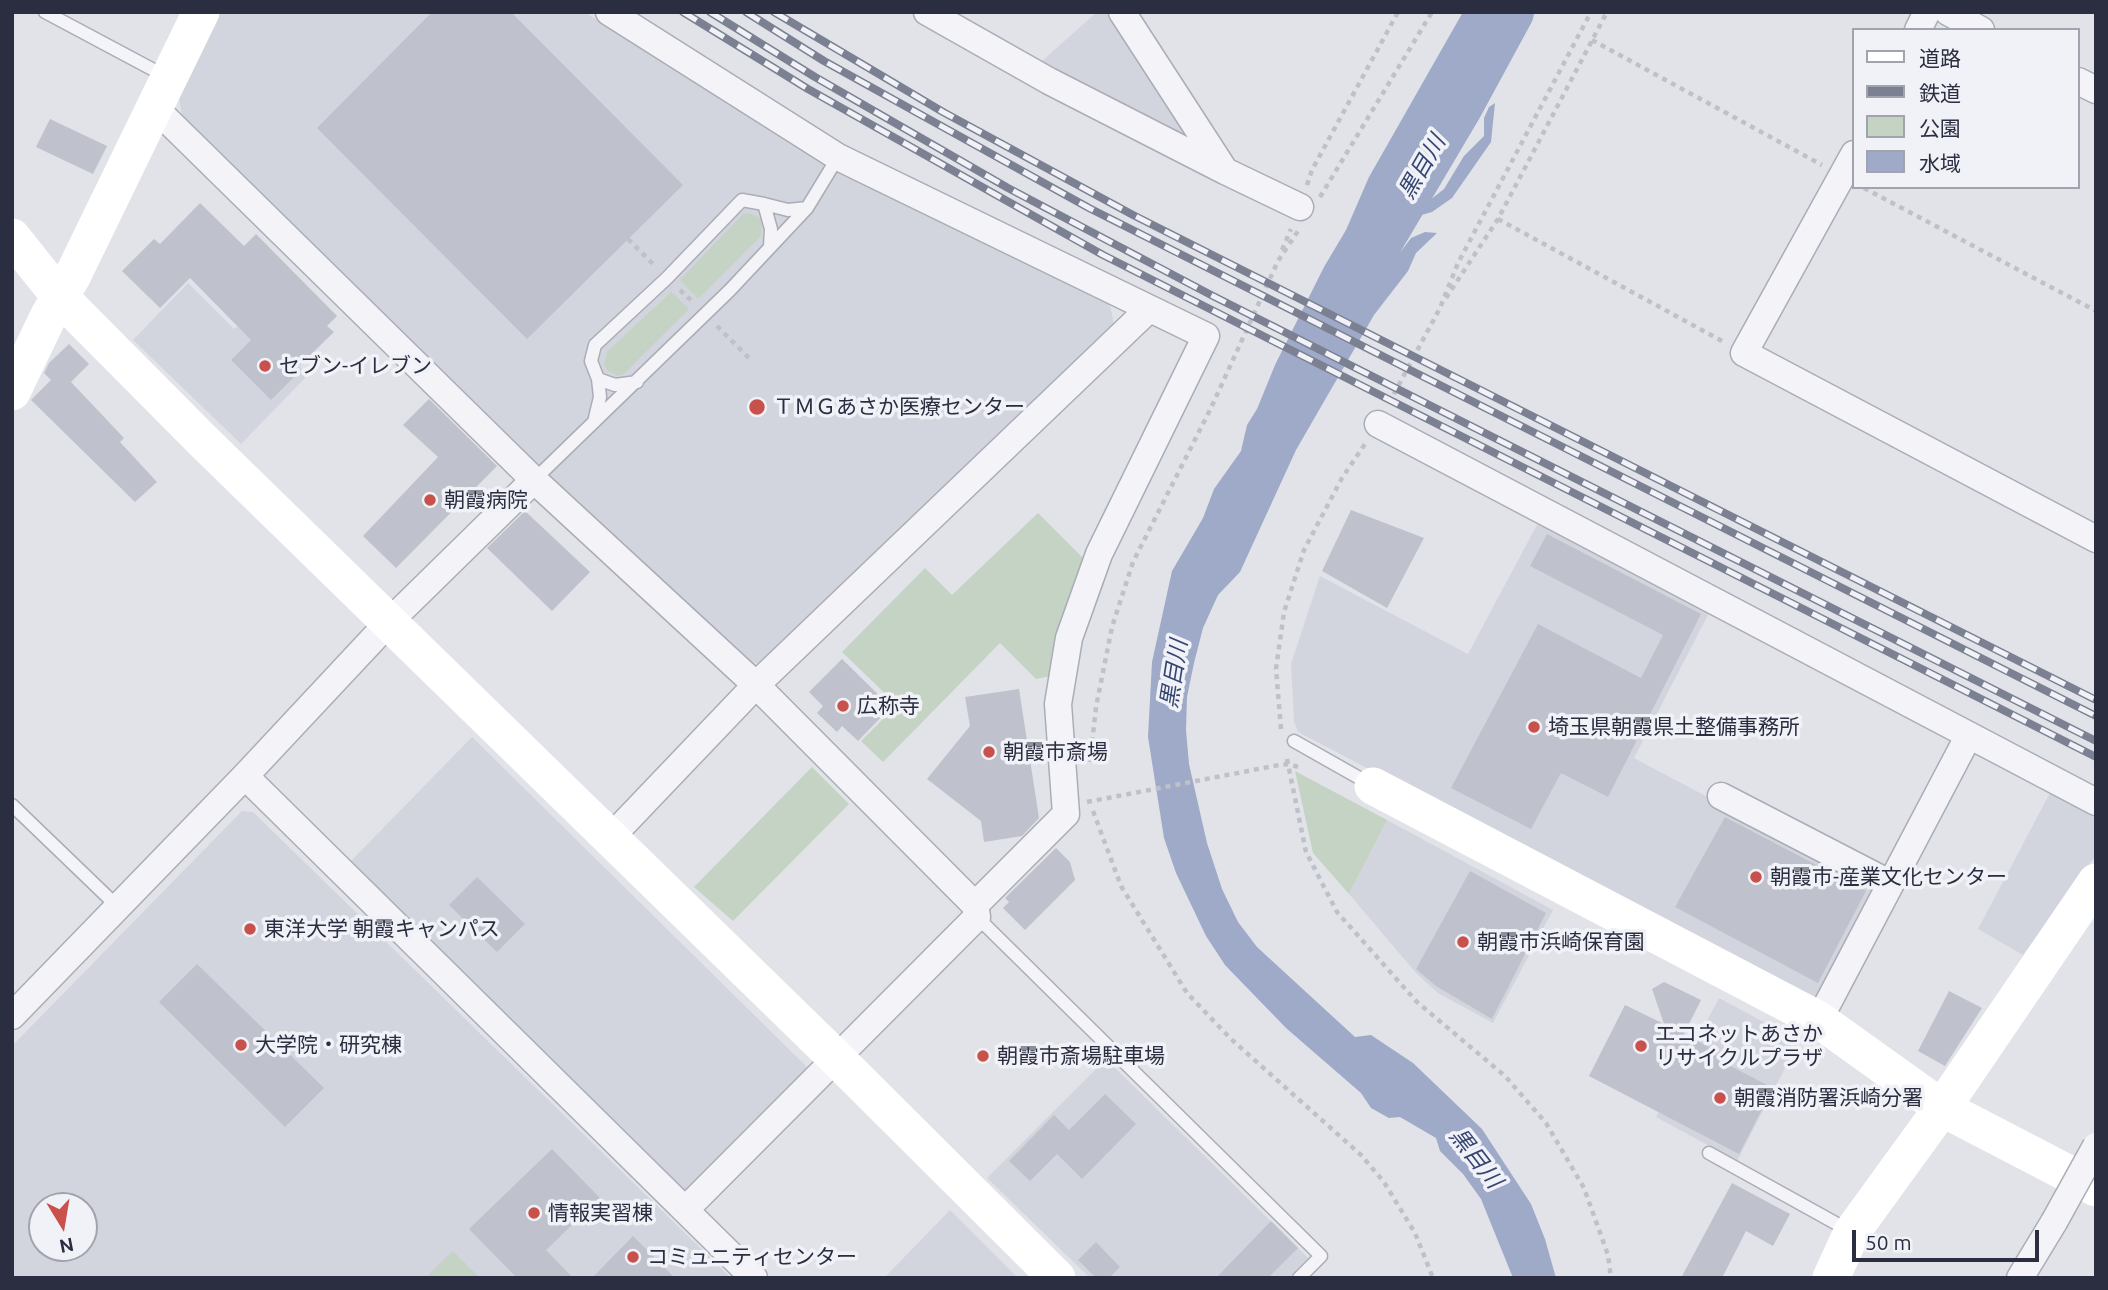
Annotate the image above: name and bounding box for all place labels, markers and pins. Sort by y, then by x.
place label: セブン-イレブン [279,353,432,379]
marker: セブン-イレブン [257,358,273,374]
place label: ＴＭＧあさか医療センター [773,394,1025,420]
marker: ＴＭＧあさか医療センター [747,397,767,417]
place label: 朝霞病院 [444,487,528,513]
marker: 朝霞病院 [422,492,438,508]
place label: 広称寺 [857,693,920,719]
marker: 広称寺 [835,698,851,714]
place label: 埼玉県朝霞県土整備事務所 [1548,714,1800,740]
marker: 埼玉県朝霞県土整備事務所 [1526,719,1542,735]
place label: 朝霞市斎場 [1003,739,1108,765]
marker: 朝霞市斎場 [981,744,997,760]
place label: 朝霞市-産業文化センター [1770,864,2007,890]
marker: 朝霞市-産業文化センター [1748,869,1764,885]
place label: 東洋大学 朝霞キャンパス [264,916,500,942]
marker: 東洋大学 朝霞キャンパス [242,921,258,937]
place label: 朝霞市浜崎保育園 [1477,929,1645,955]
marker: 朝霞市浜崎保育園 [1455,934,1471,950]
place label: エコネットあさか リサイクルプラザ [1655,1021,1823,1071]
place label: 大学院・研究棟 [255,1032,402,1058]
marker: 大学院・研究棟 [233,1037,249,1053]
marker: エコネットあさか リサイクルプラザ [1633,1038,1649,1054]
place label: 朝霞市斎場駐車場 [997,1043,1165,1069]
marker: 朝霞市斎場駐車場 [975,1048,991,1064]
place label: 朝霞消防署浜崎分署 [1734,1085,1923,1111]
marker: 朝霞消防署浜崎分署 [1712,1090,1728,1106]
place label: 情報実習棟 [548,1200,653,1226]
marker: 情報実習棟 [526,1205,542,1221]
place label: コミュニティセンター [647,1244,857,1270]
marker: コミュニティセンター [625,1249,641,1265]

